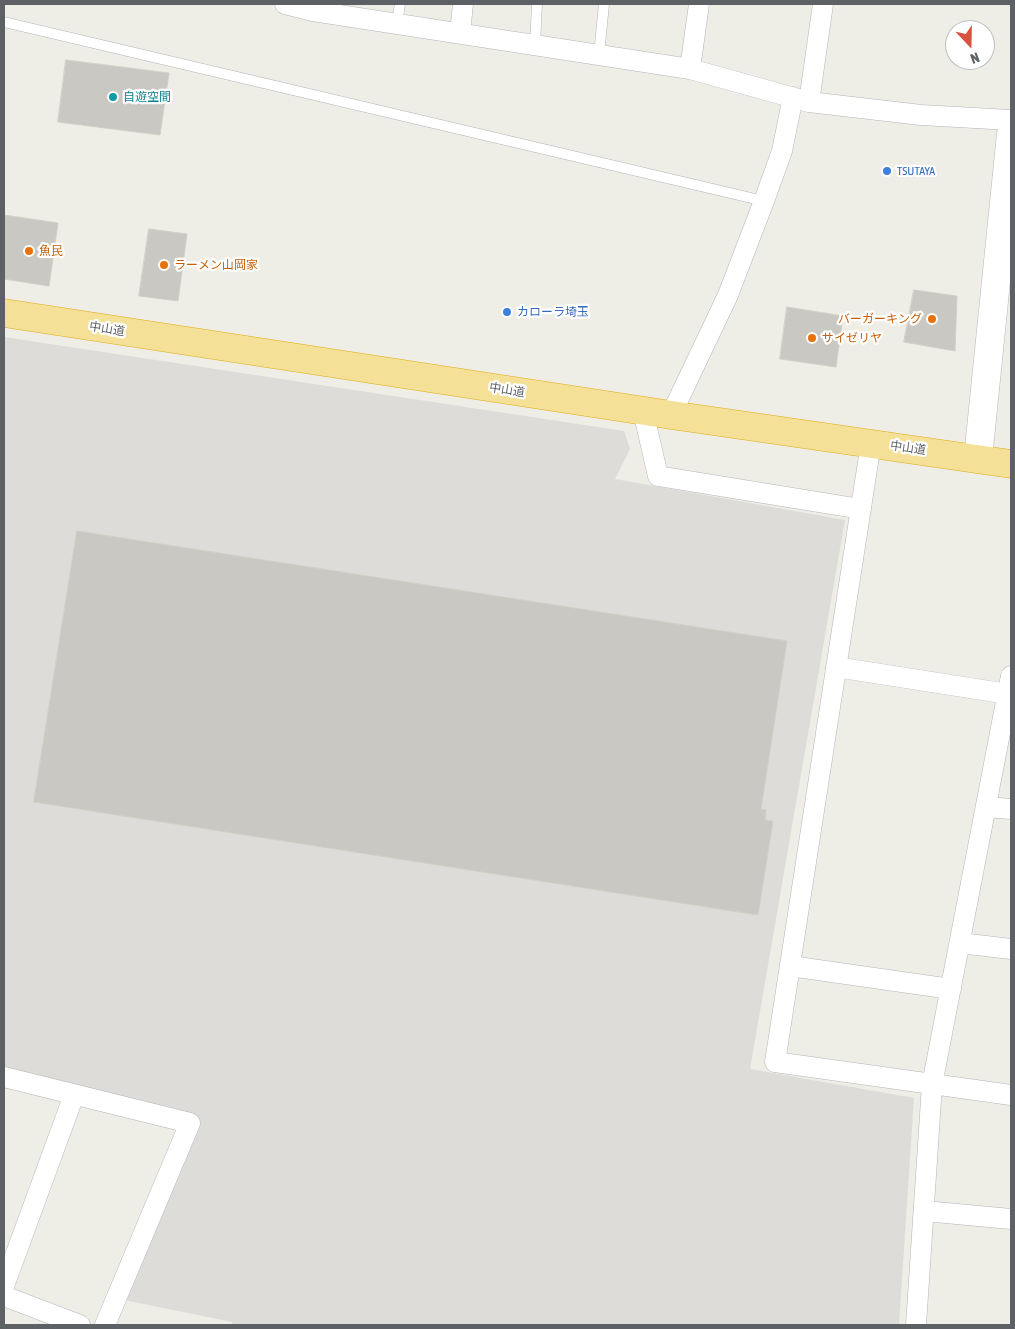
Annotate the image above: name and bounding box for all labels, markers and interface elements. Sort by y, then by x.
north arrow [945,20,995,70]
text: N [968,49,982,67]
place label: 自遊空間 [123,90,171,104]
marker: 自遊空間 [107,91,119,103]
place label: TSUTAYA [897,164,935,178]
marker: TSUTAYA [881,165,893,177]
place label: 魚民 [39,244,63,258]
marker: 魚民 [23,245,35,257]
place label: ラーメン山岡家 [174,258,258,272]
marker: ラーメン山岡家 [158,259,170,271]
place label: カローラ埼玉 [517,305,589,319]
marker: カローラ埼玉 [501,306,513,318]
place label: バーガーキング [838,312,922,326]
marker: バーガーキング [926,313,938,325]
street label: 中山道 [88,319,126,339]
place label: サイゼリヤ [822,331,882,345]
marker: サイゼリヤ [806,332,818,344]
street label: 中山道 [488,380,526,400]
street label: 中山道 [889,438,927,458]

